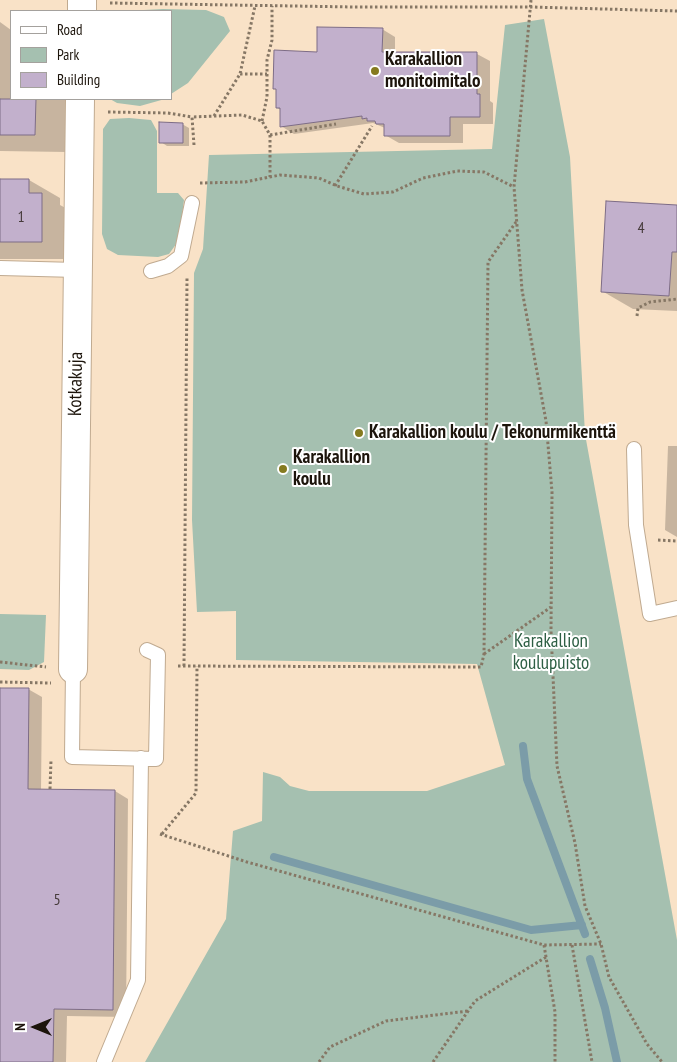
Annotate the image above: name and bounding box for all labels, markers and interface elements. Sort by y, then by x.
legend [10,10,172,100]
text: Road [57,20,83,39]
text: Park [57,45,79,64]
place label: Karakallion monitoimitalo [385,49,480,93]
marker: Karakallion monitoimitalo [369,65,381,77]
text: Building [57,70,100,89]
house number: 1 [17,207,25,227]
house number: 4 [637,218,645,238]
street label: Kotkakuja [64,352,88,416]
place label: Karakallion koulu / Tekonurmikenttä [369,422,616,444]
marker: Karakallion koulu / Tekonurmikenttä [353,427,365,439]
place label: Karakallion koulu [293,447,370,491]
marker: Karakallion koulu [277,463,289,475]
park label: Karakallion koulupuisto [513,631,589,675]
house number: 5 [53,890,61,910]
north arrow [10,1002,60,1052]
text: N [11,1023,29,1031]

